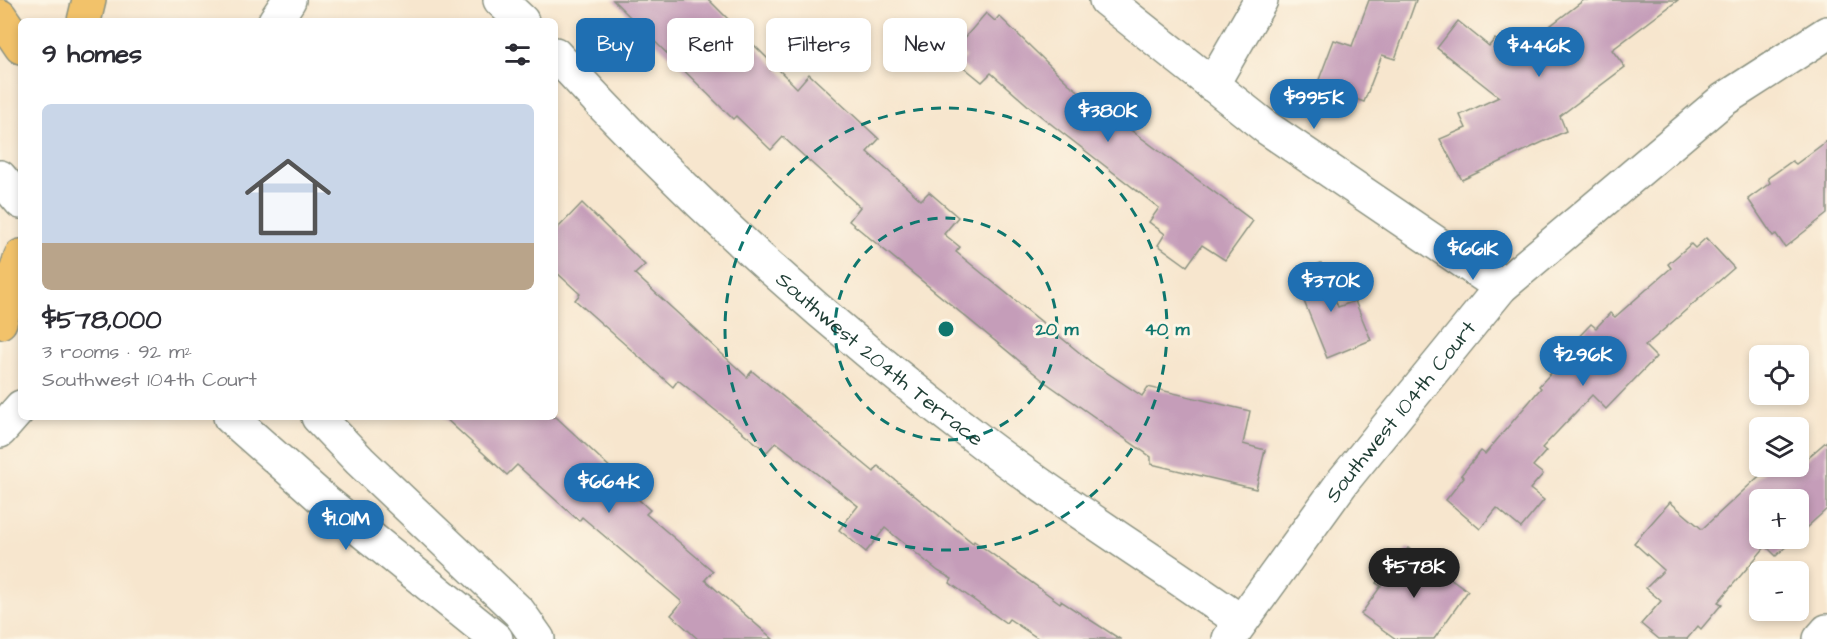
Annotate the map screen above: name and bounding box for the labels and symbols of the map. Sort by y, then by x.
pin: $446K [1497,27,1581,78]
pin: $995K [1272,79,1356,130]
pin: $380K [1066,92,1150,143]
pin: $661K [1431,230,1515,281]
pin: $370K [1289,262,1373,313]
street label: Southwest 204th Terrace [769,265,989,453]
street label: Southwest 104th Court [1319,314,1483,508]
text: 20 m [1035,317,1079,342]
text: 40 m [1145,317,1190,342]
centre of rings [936,319,956,339]
pin: $296K [1541,336,1625,387]
pin: $664K [567,463,651,514]
pin: $1.01M [297,500,395,551]
pin: $578K [1372,548,1456,599]

